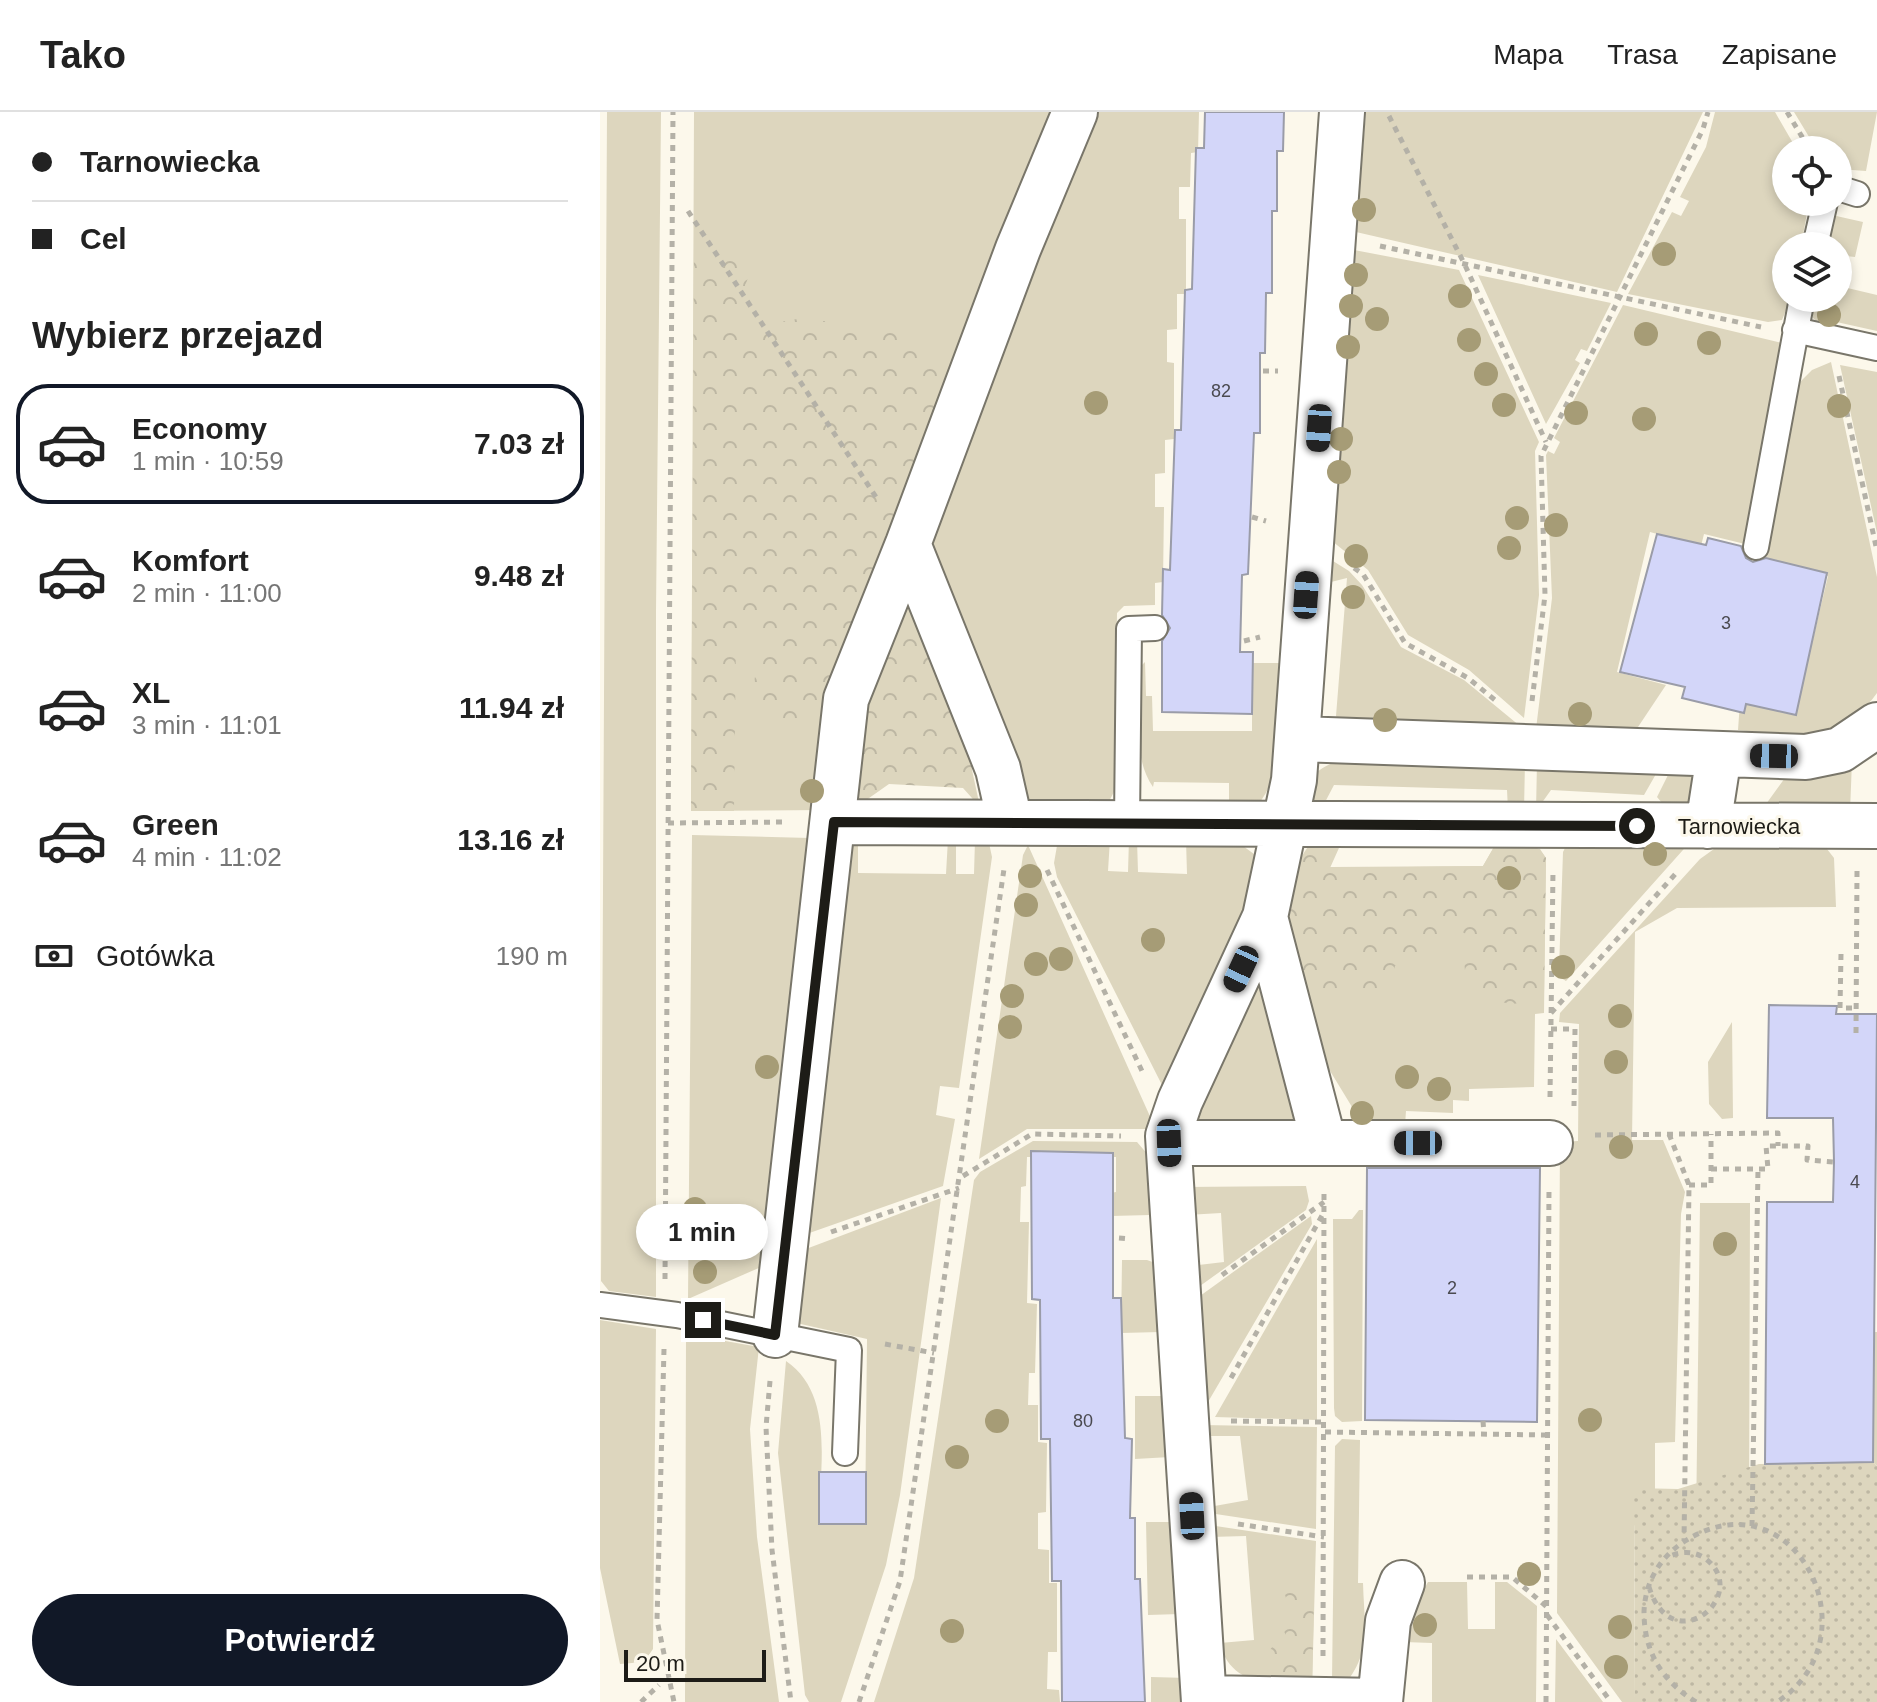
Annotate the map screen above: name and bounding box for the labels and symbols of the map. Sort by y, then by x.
house number: 82 [1211,381,1231,401]
car [1305,403,1333,453]
car [1292,570,1320,620]
house number: 3 [1721,613,1731,633]
car [1750,744,1798,768]
route start [1619,808,1655,844]
street label: Tarnowiecka [1678,814,1801,839]
car [1220,942,1262,996]
car [1156,1119,1182,1167]
car [1394,1131,1442,1155]
house number: 4 [1850,1172,1860,1192]
callout: 1 min [637,1204,769,1260]
house number: 2 [1447,1278,1457,1298]
route end [685,1302,721,1338]
house number: 80 [1073,1411,1093,1431]
car [1179,1491,1205,1541]
scale bar [624,1646,766,1682]

